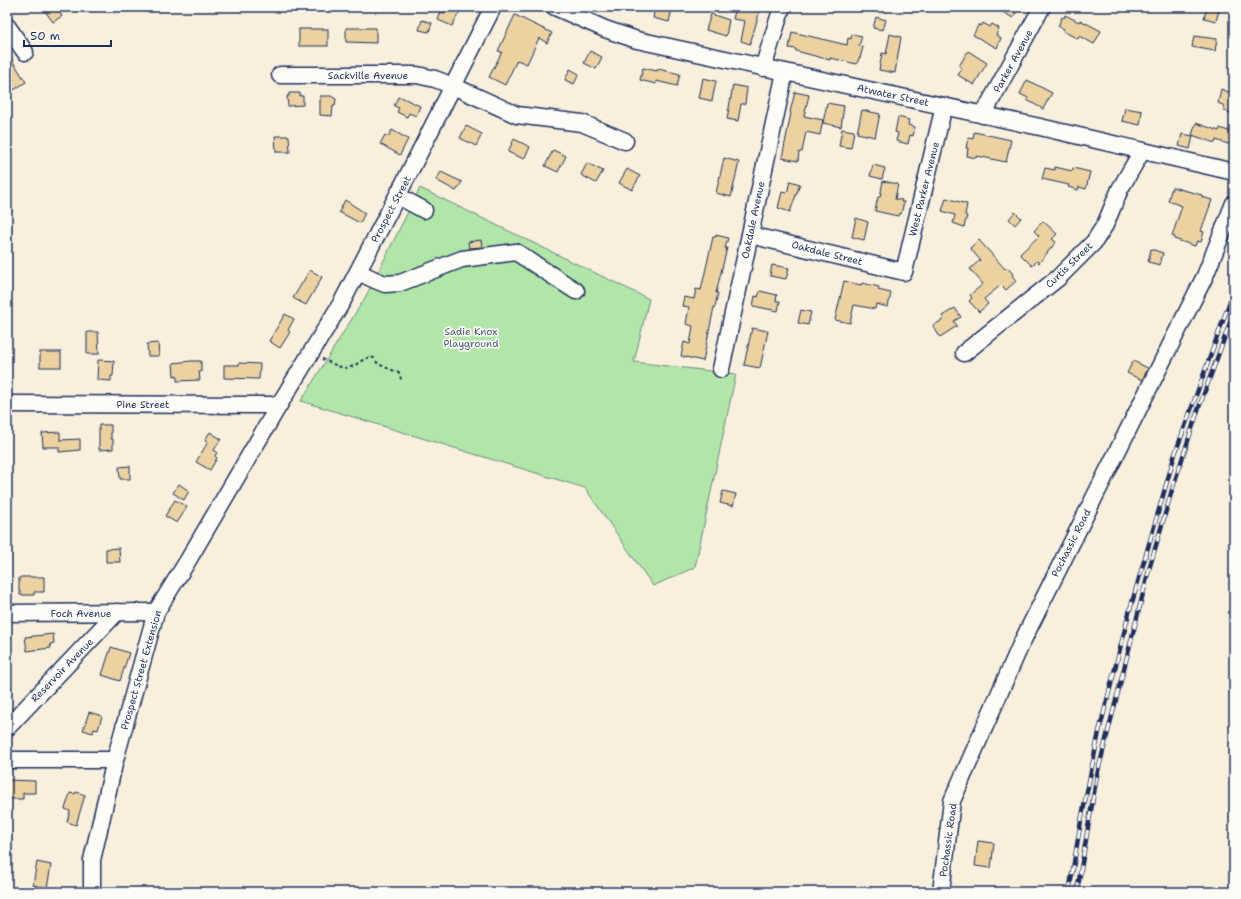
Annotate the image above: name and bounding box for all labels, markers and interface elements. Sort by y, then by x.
scale bar [24,22,111,48]
street label: Parker Avenue [990,27,1036,95]
text: 50 m [30,28,60,44]
street label: Sackville Avenue [328,69,409,82]
street label: Atwater Street [856,81,930,109]
street label: West Parker Avenue [906,140,942,238]
street label: Prospect Street [368,173,414,245]
street label: Oakdale Avenue [738,180,768,260]
street label: Oakdale Street [790,238,864,268]
street label: Curtis Street [1043,239,1095,291]
park label: Sadie Knox Playground [444,325,499,350]
street label: Pine Street [117,398,169,411]
street label: Pochassic Road [1048,506,1094,579]
street label: Foch Avenue [50,607,112,620]
street label: Prospect Street Extension [118,609,164,731]
street label: Reservoir Avenue [28,635,96,705]
street label: Pochassic Road [936,802,960,878]

